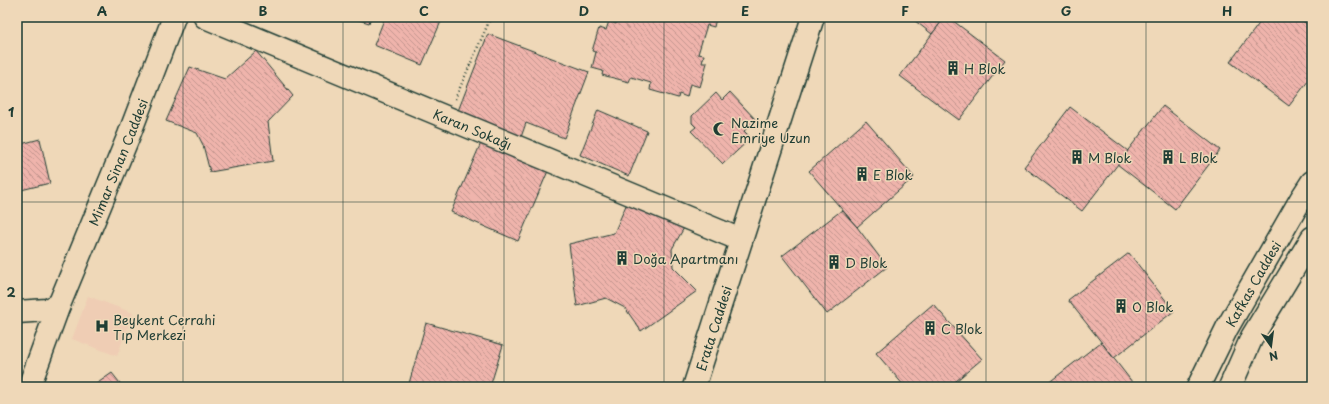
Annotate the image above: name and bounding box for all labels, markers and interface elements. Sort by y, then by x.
text: A [97,1,107,20]
text: B [259,1,268,20]
text: C [419,1,429,20]
text: D [579,1,589,20]
text: E [741,1,749,20]
text: F [901,1,909,20]
text: G [1061,1,1071,20]
text: H [1222,1,1232,20]
place label: H Blok [964,59,1006,78]
building icon: H Blok [945,60,961,76]
street label: Mimar Sinan Caddesi [83,95,152,228]
text: 1 [8,102,14,121]
street label: Karan Sokağı [430,104,515,153]
place label: Nazime Emriye Uzun [731,113,811,147]
mosque icon: Nazime Emriye Uzun [712,121,728,137]
place label: M Blok [1088,148,1132,167]
place label: L Blok [1179,148,1218,167]
building icon: M Blok [1069,149,1085,165]
building icon: L Blok [1160,149,1176,165]
place label: E Blok [873,165,913,184]
building icon: E Blok [854,166,870,182]
street label: Kafkas Caddesi [1220,237,1285,330]
place label: Doğa Apartmanı [633,249,738,268]
building icon: Doğa Apartmanı [614,250,630,266]
place label: D Blok [845,253,887,272]
building icon: D Blok [826,254,842,270]
text: 2 [6,282,16,301]
street label: Erata Caddesi [690,283,736,373]
place label: O Blok [1132,297,1173,316]
building icon: O Blok [1113,298,1129,314]
place label: Beykent Cerrahi Tıp Merkezi [113,310,216,344]
hospital icon: Beykent Cerrahi Tıp Merkezi [94,318,110,334]
place label: C Blok [941,319,982,338]
building icon: C Blok [922,320,938,336]
north arrow [1251,326,1291,366]
text: N [1267,347,1280,366]

